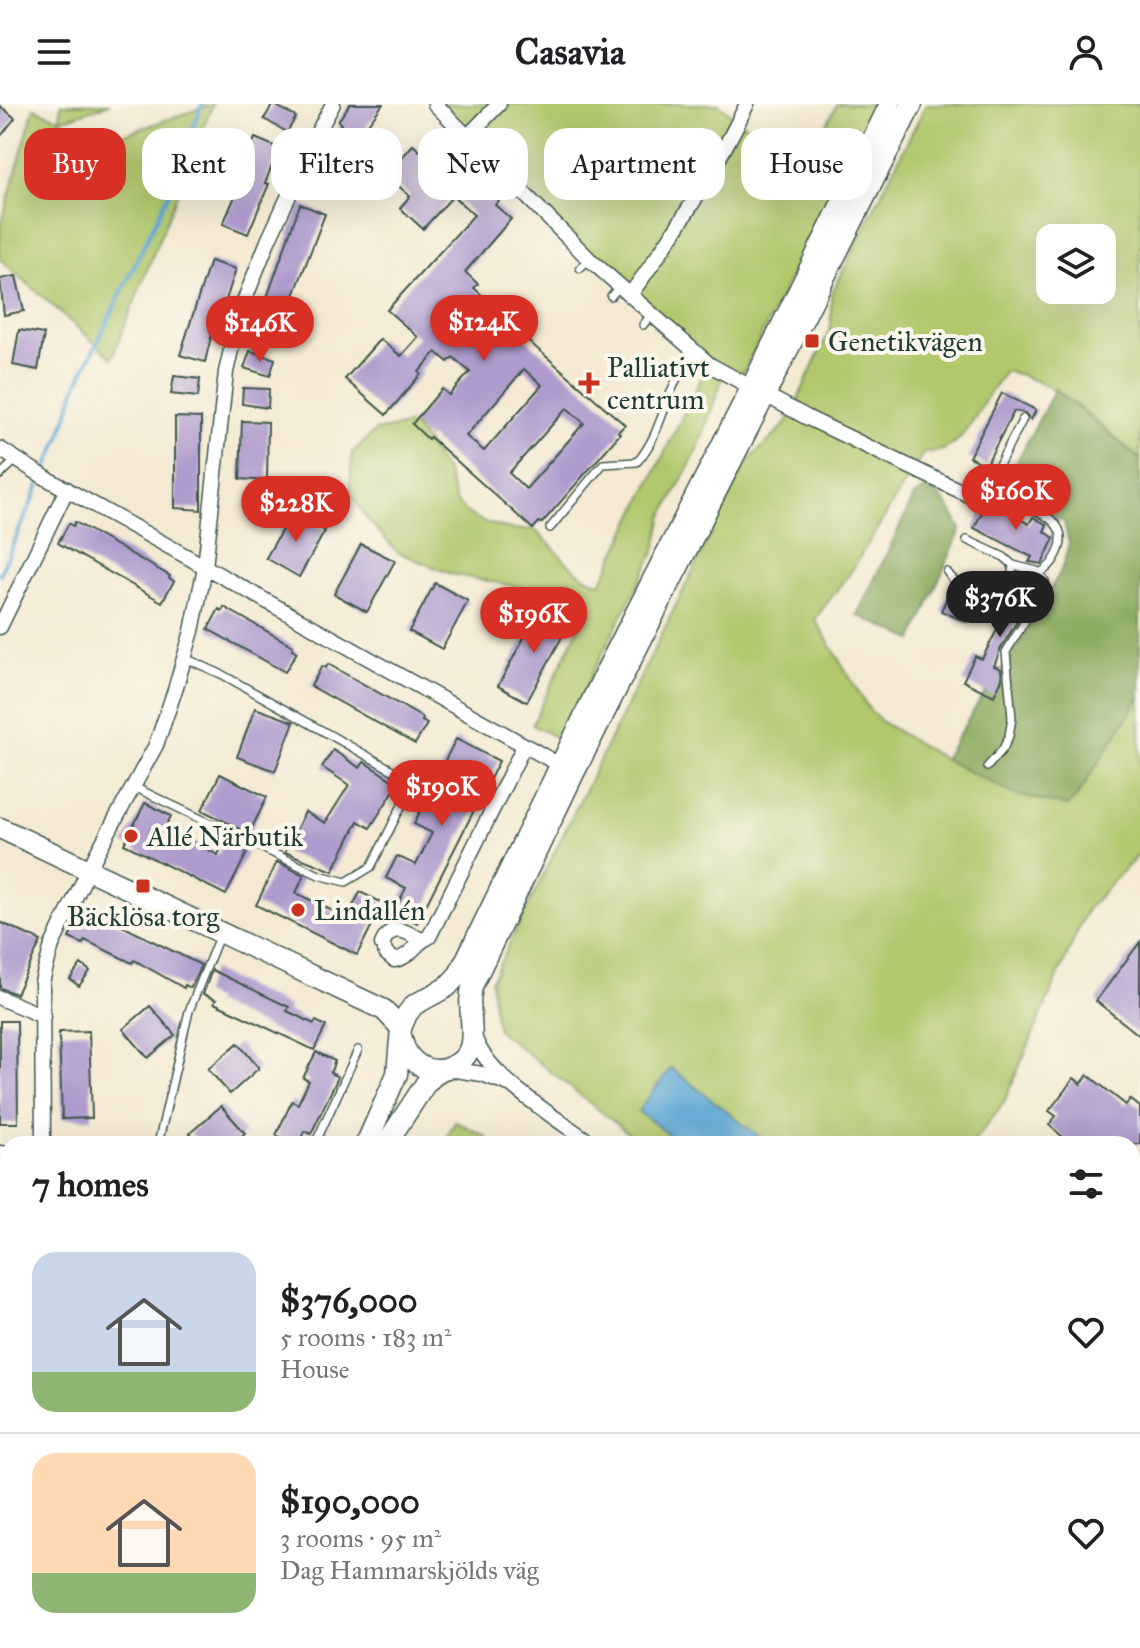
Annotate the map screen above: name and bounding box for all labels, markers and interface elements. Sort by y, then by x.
icon: menu [32,30,76,74]
text: Casavia [515,30,625,74]
icon: person [1064,30,1108,74]
chip: Buy [24,128,126,200]
chip: Rent [142,128,255,200]
chip: Filters [271,128,402,200]
chip: New [418,128,528,200]
chip: Apartment [544,128,725,200]
chip: House [741,128,872,200]
map controls [1036,224,1116,304]
button: layers [1036,224,1116,304]
pin: $124K [428,295,540,363]
pin: $146K [204,296,316,364]
text: $124K [448,305,520,337]
text: $146K [224,306,296,338]
place label: Genetikvägen [828,324,983,359]
marker: Genetikvägen [803,332,821,350]
place label: Palliativt centrum [607,350,710,417]
marker: Palliativt centrum [578,372,600,394]
pin: $160K [960,464,1072,532]
text: $160K [980,474,1052,506]
pin: $228K [240,476,352,544]
text: $228K [259,486,333,518]
pin: $376K [944,571,1056,639]
text: $376K [964,581,1036,613]
pin: $196K [478,587,590,655]
text: $196K [498,597,570,629]
pin: $190K [386,760,498,828]
text: $190K [405,770,479,802]
place label: Allé Närbutik [146,819,303,854]
marker: Allé Närbutik [122,827,140,845]
marker: Bäcklösa torg [134,877,152,895]
place label: Lindallén [314,893,425,928]
place label: Bäcklösa torg [67,899,220,934]
marker: Lindallén [289,901,307,919]
icon: filters [1064,1162,1108,1206]
text: 7 homes [32,1164,149,1205]
text: $376,000 [280,1280,418,1321]
icon: home [96,1284,192,1380]
icon: heart [1064,1310,1108,1354]
text: 5 rooms · 183 m² [280,1321,452,1353]
text: House [280,1353,350,1385]
text: $190,000 [280,1481,420,1522]
icon: home [96,1485,192,1581]
icon: heart [1064,1511,1108,1555]
text: 3 rooms · 95 m² [280,1522,441,1554]
text: Dag Hammarskjölds väg [280,1554,539,1586]

